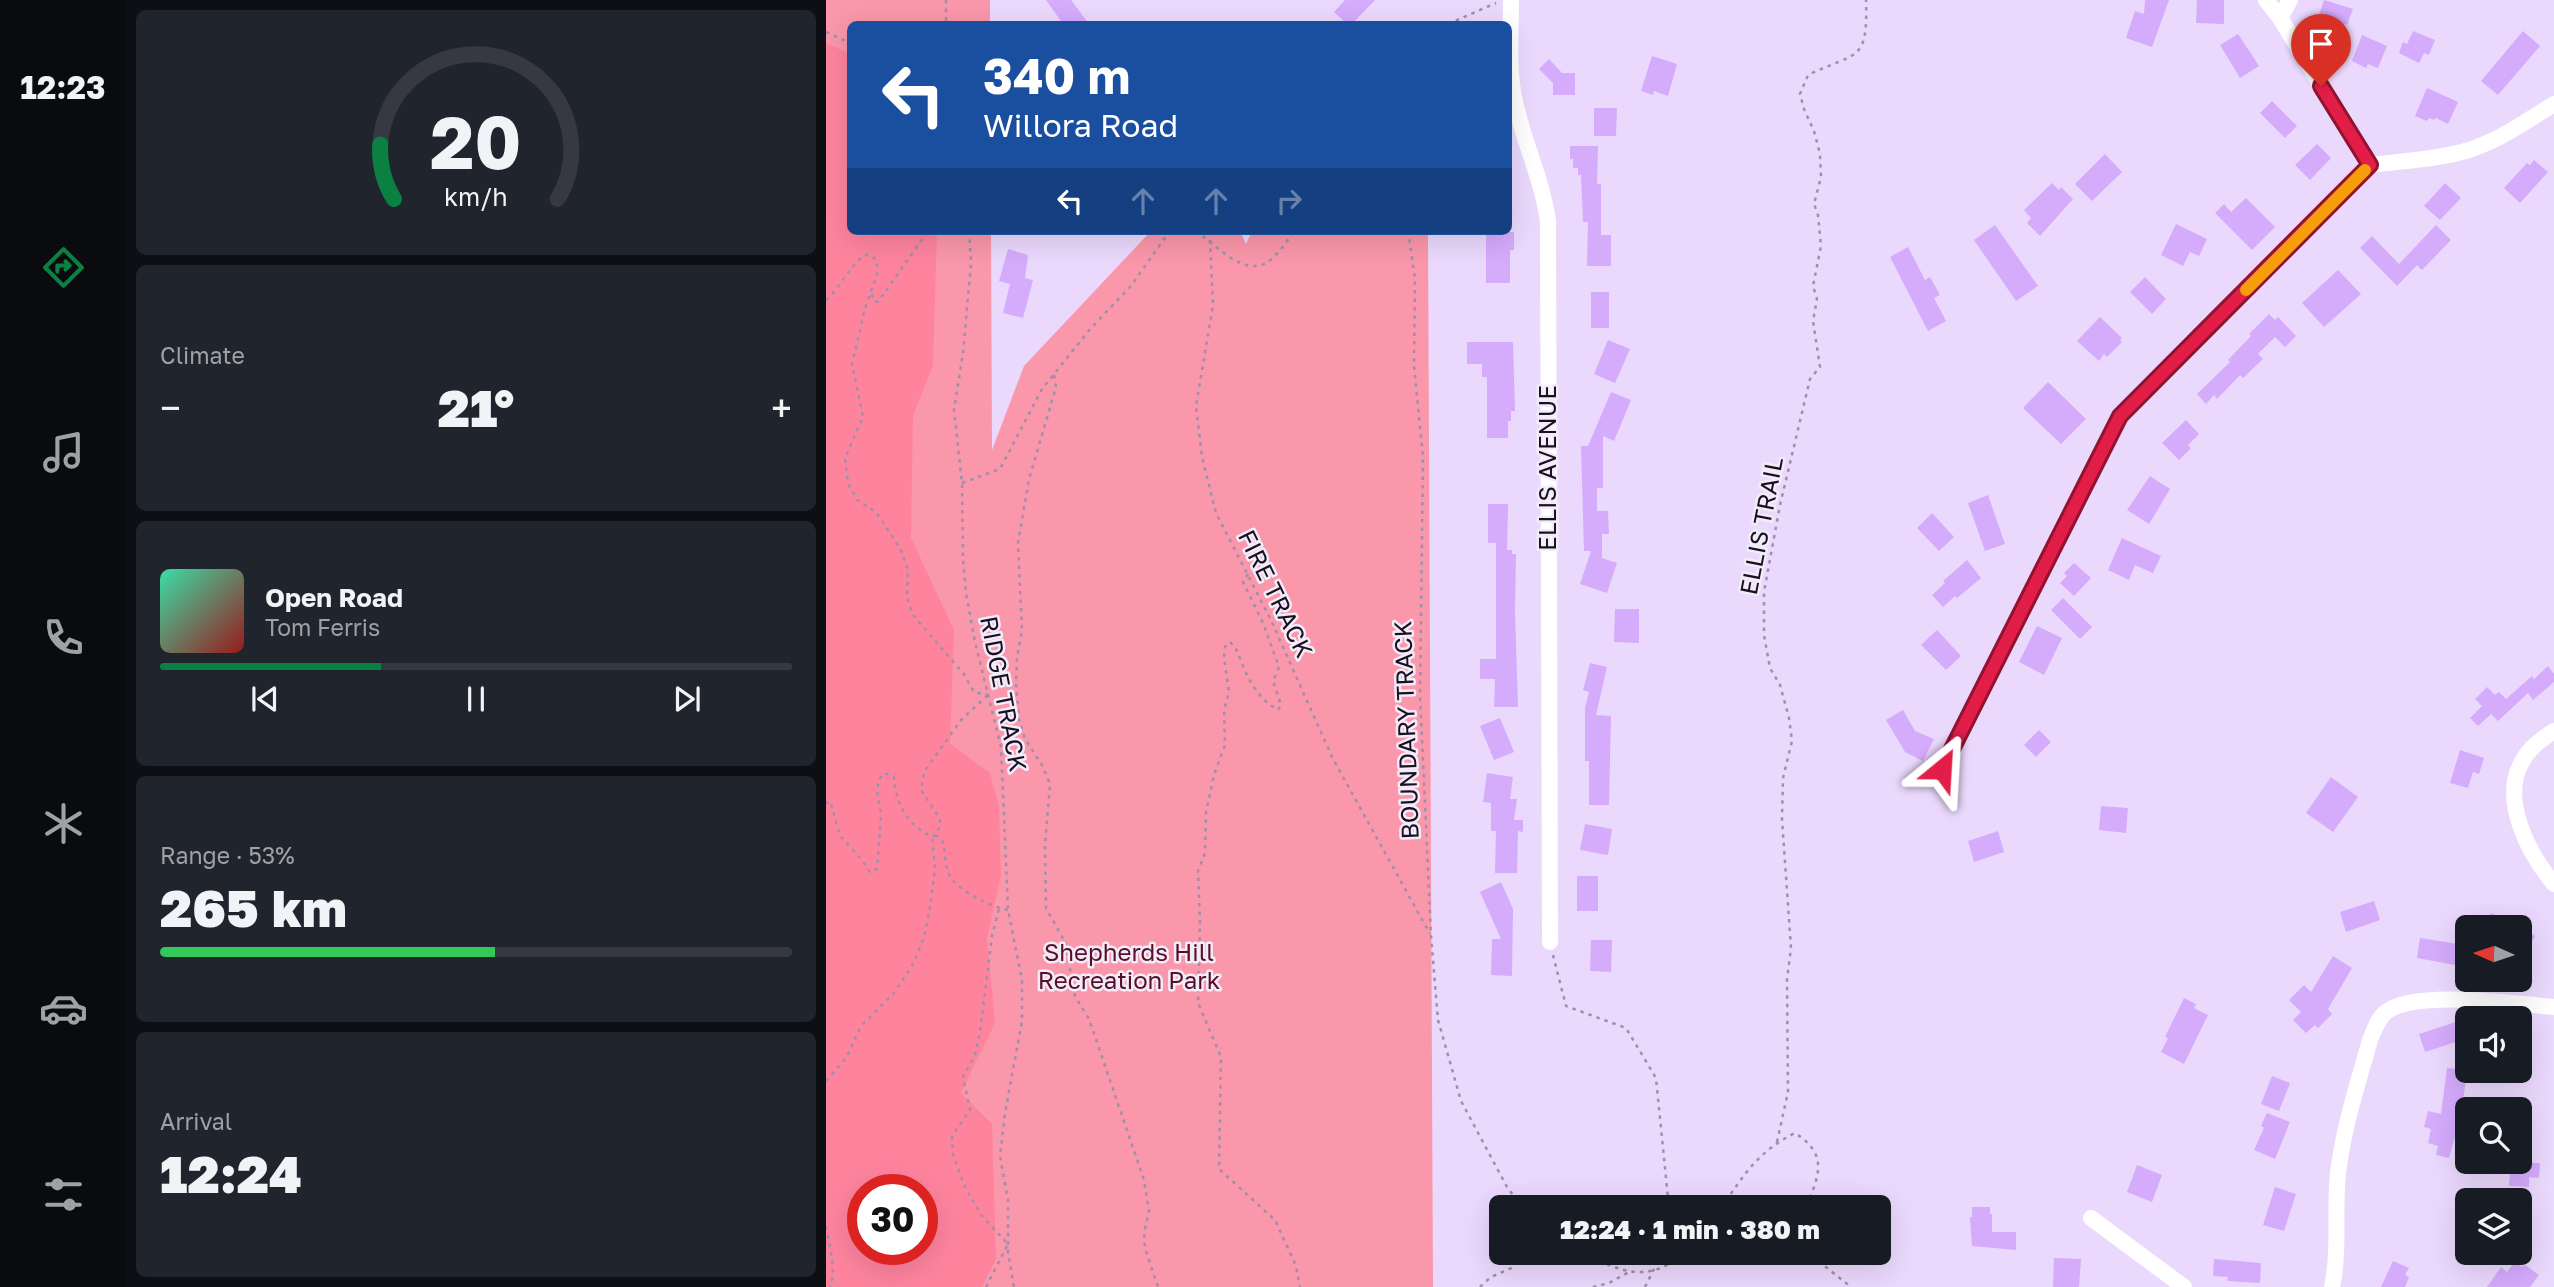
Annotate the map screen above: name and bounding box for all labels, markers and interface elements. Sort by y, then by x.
pin [2291,14,2351,86]
icon: arrive [2302,25,2340,63]
text: 340 m [983,46,1131,105]
icon: left [868,49,959,140]
text: 12:23 [20,68,106,106]
text: 20 [430,98,522,185]
text: Willora Road [983,106,1178,144]
text: km/h [444,181,508,212]
icon: left [1051,182,1089,220]
icon: ahead [1124,182,1162,220]
icon: ahead [1197,182,1235,220]
icon: right [1270,182,1308,220]
icon: directions [39,243,88,292]
text: Climate [160,341,245,369]
text: 21° [438,376,514,438]
text: − [160,385,181,430]
text: + [771,385,792,430]
street label: ELLIS AVENUE [1532,385,1561,551]
icon: music [39,428,88,477]
street label: ELLIS TRAIL [1733,454,1788,597]
street label: FIRE TRACK [1233,525,1320,662]
text: Open Road [265,582,403,613]
icon: phone [39,613,88,662]
text: Tom Ferris [265,613,380,641]
street label: RIDGE TRACK [975,613,1034,774]
street label: BOUNDARY TRACK [1387,620,1424,840]
icon: previous [246,680,284,718]
icon: pause [457,680,495,718]
icon: next [668,680,706,718]
position arrow [1905,732,1979,806]
icon: climate [39,799,88,848]
text: Range · 53% [160,841,295,869]
text: 265 km [160,876,347,938]
north arrow [2455,915,2532,992]
map controls [2455,915,2532,1265]
park label: Shepherds Hill Recreation Park [1038,937,1220,994]
icon: car [39,984,88,1033]
button: sound [2455,1006,2532,1083]
button: search [2455,1097,2532,1174]
text: Arrival [160,1107,232,1135]
text: 12:24 [160,1142,302,1204]
icon: filters [39,1170,88,1219]
speed limit sign: 30 [847,1174,938,1265]
button: layers [2455,1188,2532,1265]
text: 12:24 · 1 min · 380 m [1560,1214,1820,1245]

